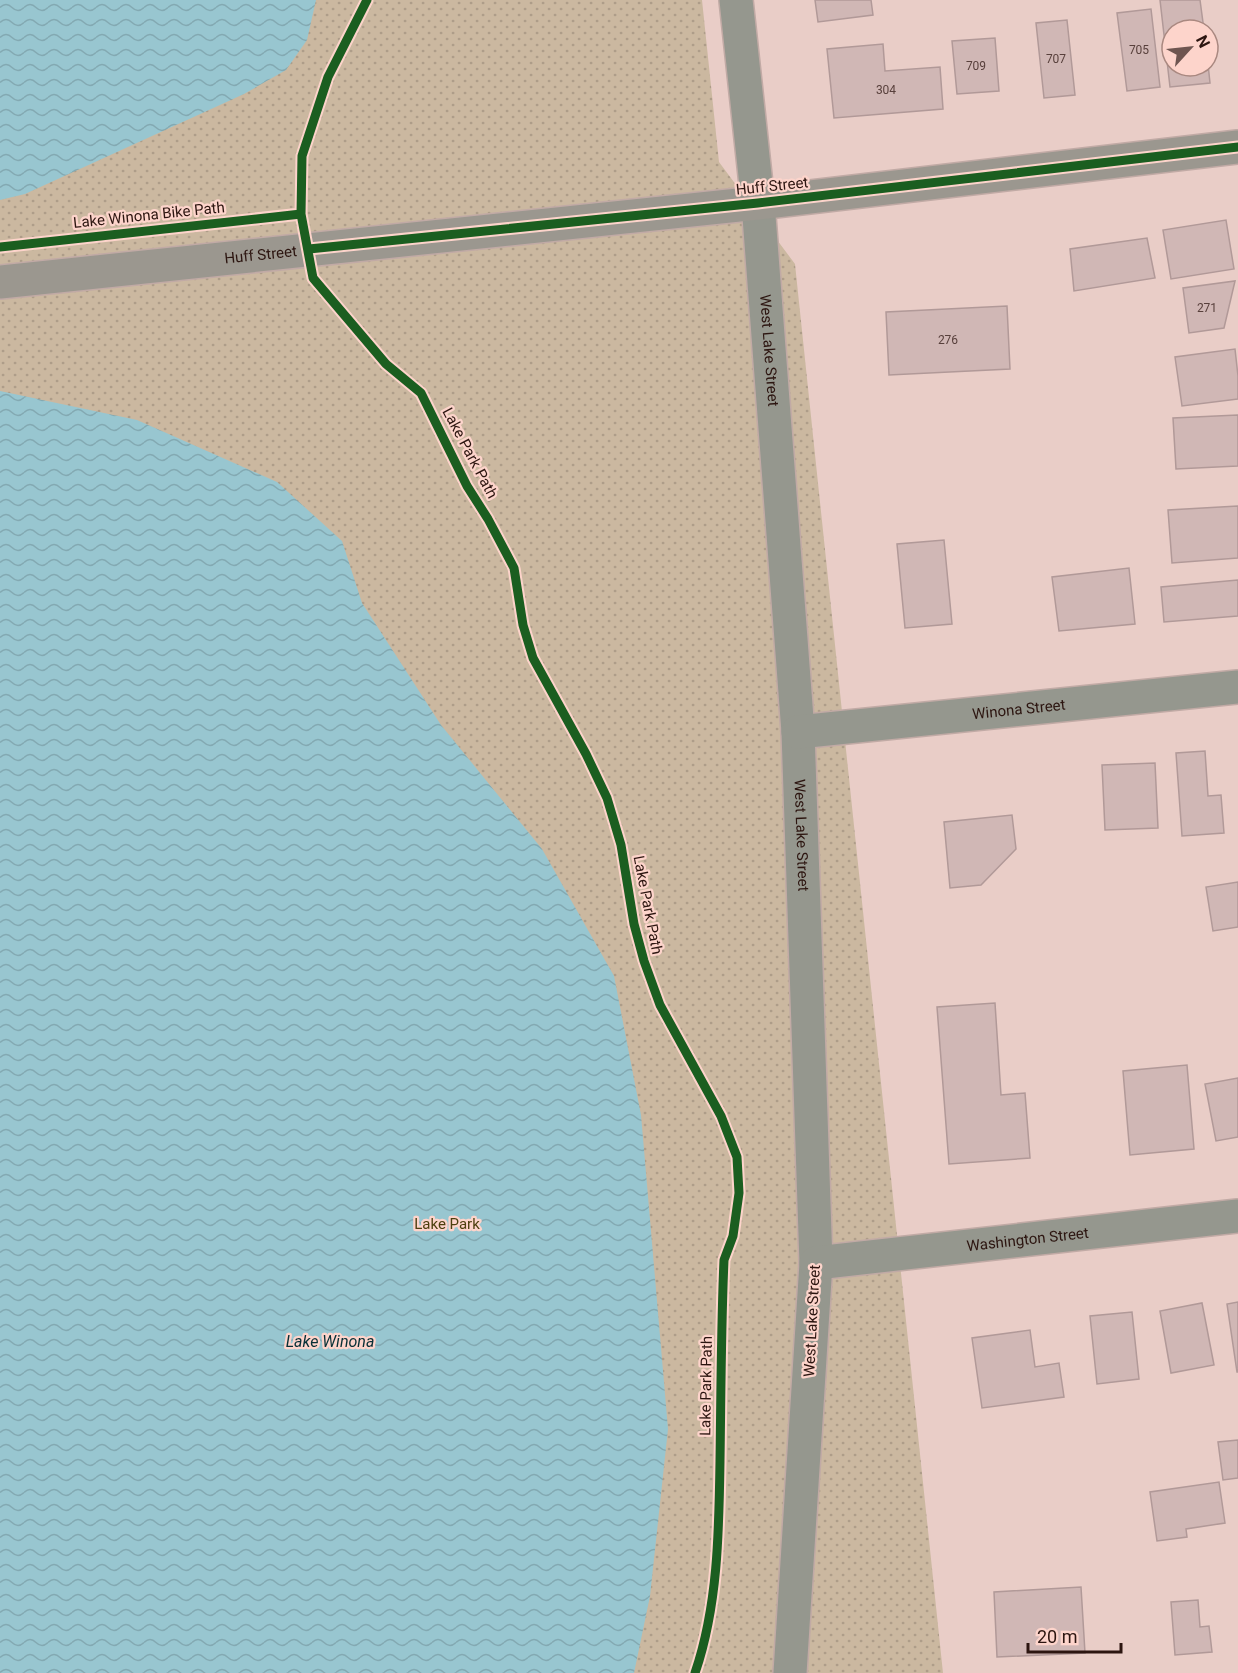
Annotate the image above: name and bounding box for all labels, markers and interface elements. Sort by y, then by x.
north arrow [1160,18,1220,78]
text: N [1192,32,1214,51]
house number: 705 [1129,43,1149,57]
house number: 707 [1046,52,1066,66]
house number: 709 [966,59,986,73]
house number: 304 [876,83,896,97]
street label: Huff Street [735,173,809,199]
street label: Lake Winona Bike Path [72,198,226,232]
street label: Huff Street [223,242,298,268]
street label: West Lake Street [756,294,782,407]
house number: 271 [1197,301,1217,315]
house number: 276 [938,333,958,347]
street label: Lake Park Path [439,405,501,501]
street label: Winona Street [971,696,1066,723]
street label: West Lake Street [791,779,812,892]
street label: Lake Park Path [630,854,666,956]
park label: Lake Park [414,1215,480,1233]
street label: Washington Street [966,1224,1090,1255]
street label: West Lake Street [800,1264,824,1378]
water label: Lake Winona [286,1332,374,1351]
street label: Lake Park Path [696,1336,716,1436]
scale bar [1028,1616,1121,1654]
text: 20 m [1037,1626,1077,1647]

